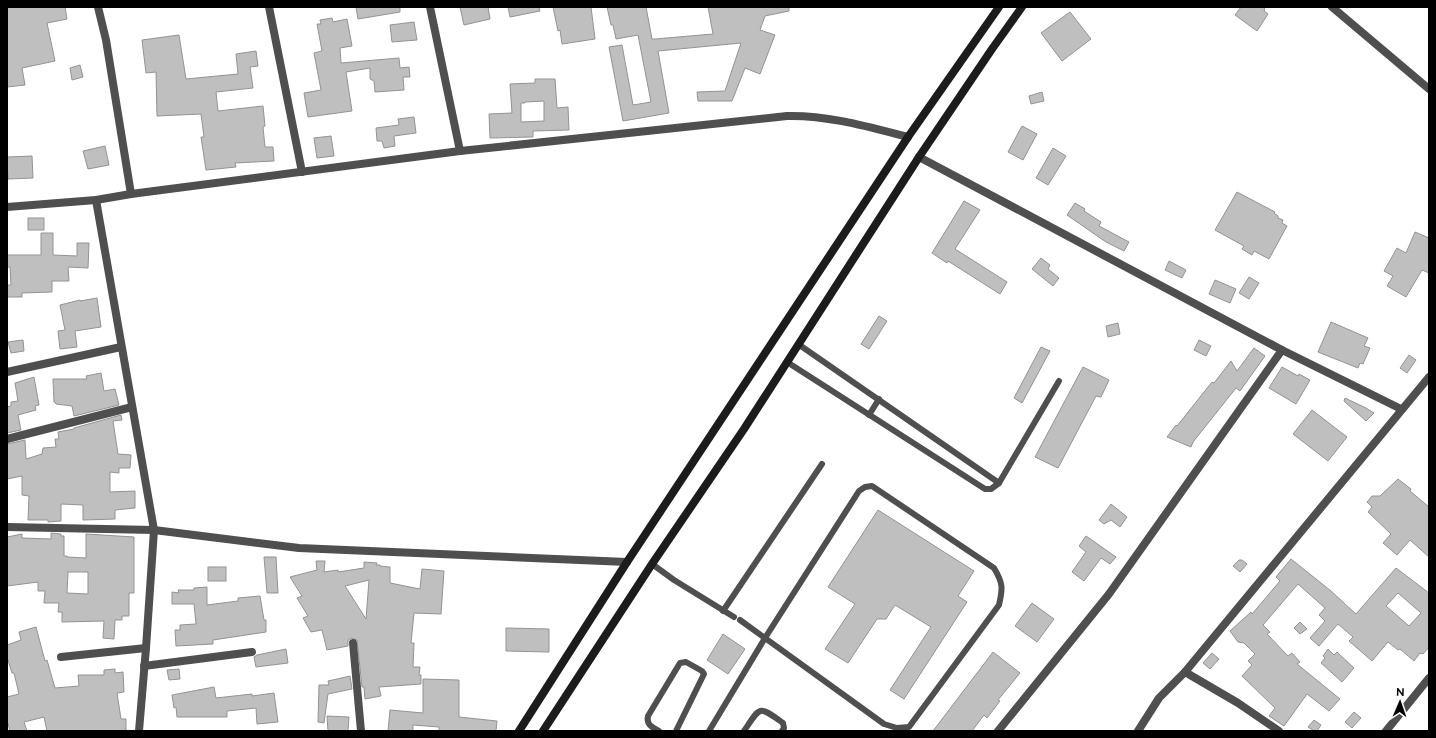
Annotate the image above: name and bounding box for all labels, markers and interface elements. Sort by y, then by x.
north arrow [1380,682,1420,722]
text: N [1396,686,1405,699]

